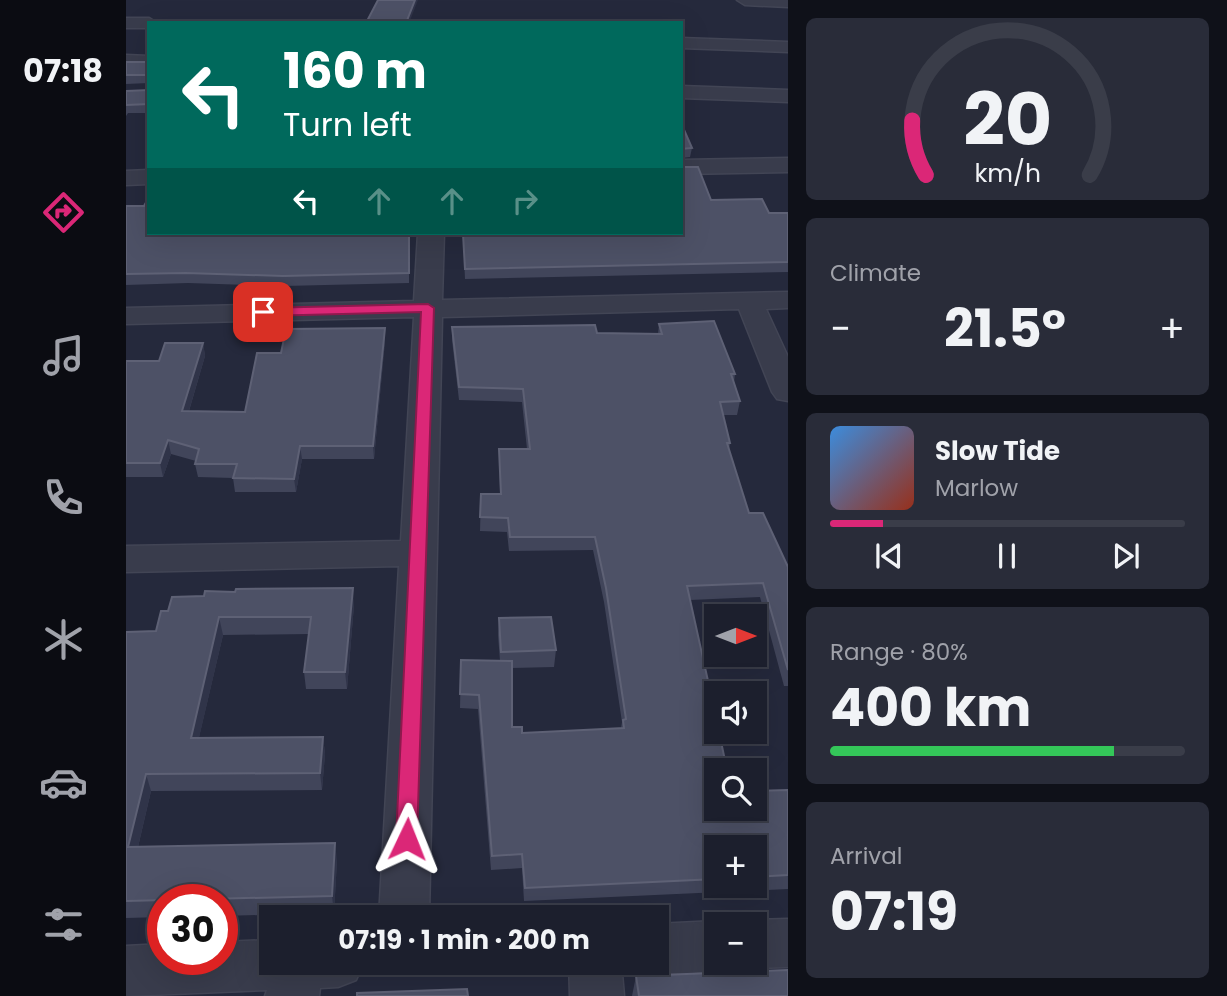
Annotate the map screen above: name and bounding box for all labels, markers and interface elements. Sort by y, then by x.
text: 160 m [283,37,427,105]
text: 07:18 [23,48,103,93]
icon: left [168,49,259,140]
text: 20 [963,69,1052,170]
text: Turn left [283,102,412,147]
text: km/h [974,156,1041,191]
icon: left [287,182,325,220]
icon: ahead [360,182,398,220]
icon: ahead [433,182,471,220]
icon: right [506,182,544,220]
icon: directions [39,188,88,237]
text: Climate [830,257,921,289]
pin [233,282,293,342]
text: 21.5° [944,292,1066,365]
icon: arrive [244,293,282,331]
text: − [830,302,851,355]
text: + [1159,302,1185,355]
icon: music [39,331,88,380]
text: Slow Tide [935,433,1060,469]
text: Marlow [935,472,1018,504]
icon: phone [39,473,88,522]
icon: previous [870,537,908,575]
icon: pause [988,537,1026,575]
icon: next [1107,537,1145,575]
north arrow [704,604,766,667]
map controls [704,604,767,975]
icon: climate [39,615,88,664]
text: Range · 80% [830,636,968,668]
text: 400 km [830,671,1031,744]
button: sound [704,681,767,744]
icon: car [39,758,88,807]
button: search [704,758,767,821]
position arrow [370,802,444,876]
button: + [704,835,767,898]
text: Arrival [830,840,902,872]
text: 07:19 [830,875,958,948]
speed limit sign: 30 [147,884,238,975]
icon: filters [39,900,88,949]
button: − [704,912,767,975]
text: 07:19 · 1 min · 200 m [338,922,590,958]

